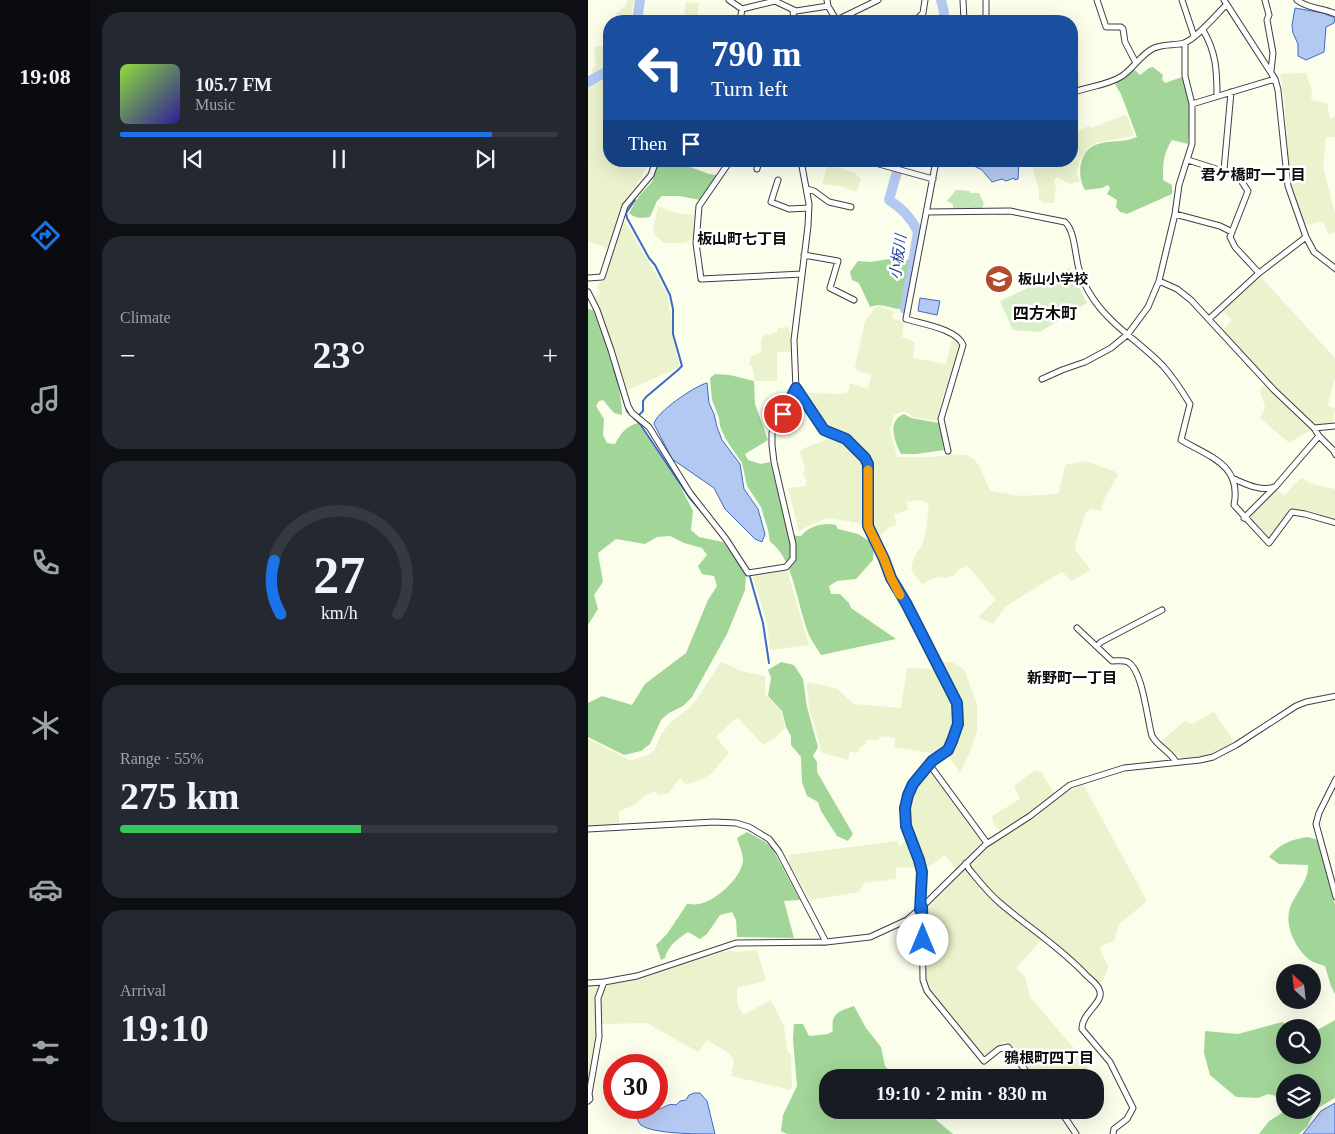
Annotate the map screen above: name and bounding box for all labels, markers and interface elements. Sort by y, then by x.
icon: left [628,35,693,100]
text: 790 m [711,35,801,74]
text: 19:08 [19,64,71,89]
text: 105.7 FM [195,74,272,95]
text: Turn left [711,76,788,101]
text: Music [195,96,235,113]
icon: arrive [677,130,705,158]
text: Then [628,133,667,154]
icon: previous [179,145,207,173]
icon: pause [325,145,353,173]
icon: next [471,145,499,173]
district label: 君ケ橋町一丁目 [1200,167,1306,183]
icon: directions [28,218,63,253]
district label: 板山町七丁目 [697,231,787,247]
water label: 小板川 [887,232,909,280]
school or university icon: 板山小学校 [984,264,1014,294]
place label: 板山小学校 [1018,272,1088,287]
district label: 四方木町 [1013,305,1077,322]
text: Climate [120,309,171,326]
text: 23° [312,334,366,376]
text: − [120,340,136,371]
text: + [542,340,558,371]
icon: music [28,382,63,417]
pin [762,393,804,435]
icon: arrive [769,400,797,428]
icon: phone [28,545,63,580]
text: 27 [313,547,365,604]
text: km/h [321,603,357,623]
district label: 新野町一丁目 [1027,670,1117,686]
icon: climate [28,708,63,743]
text: Range · 55% [120,750,204,767]
text: 275 km [120,775,239,817]
icon: car [28,872,63,907]
position arrow [896,913,948,965]
north arrow [1276,964,1320,1009]
map controls [1276,964,1321,1119]
text: Arrival [120,982,166,999]
text: 19:10 [120,1007,209,1049]
button: search [1276,1019,1321,1064]
icon: filters [28,1035,63,1070]
district label: 鴉根町四丁目 [1004,1050,1094,1066]
speed limit sign: 30 [603,1054,668,1119]
button: layers [1276,1074,1321,1119]
text: 19:10 · 2 min · 830 m [876,1083,1047,1104]

